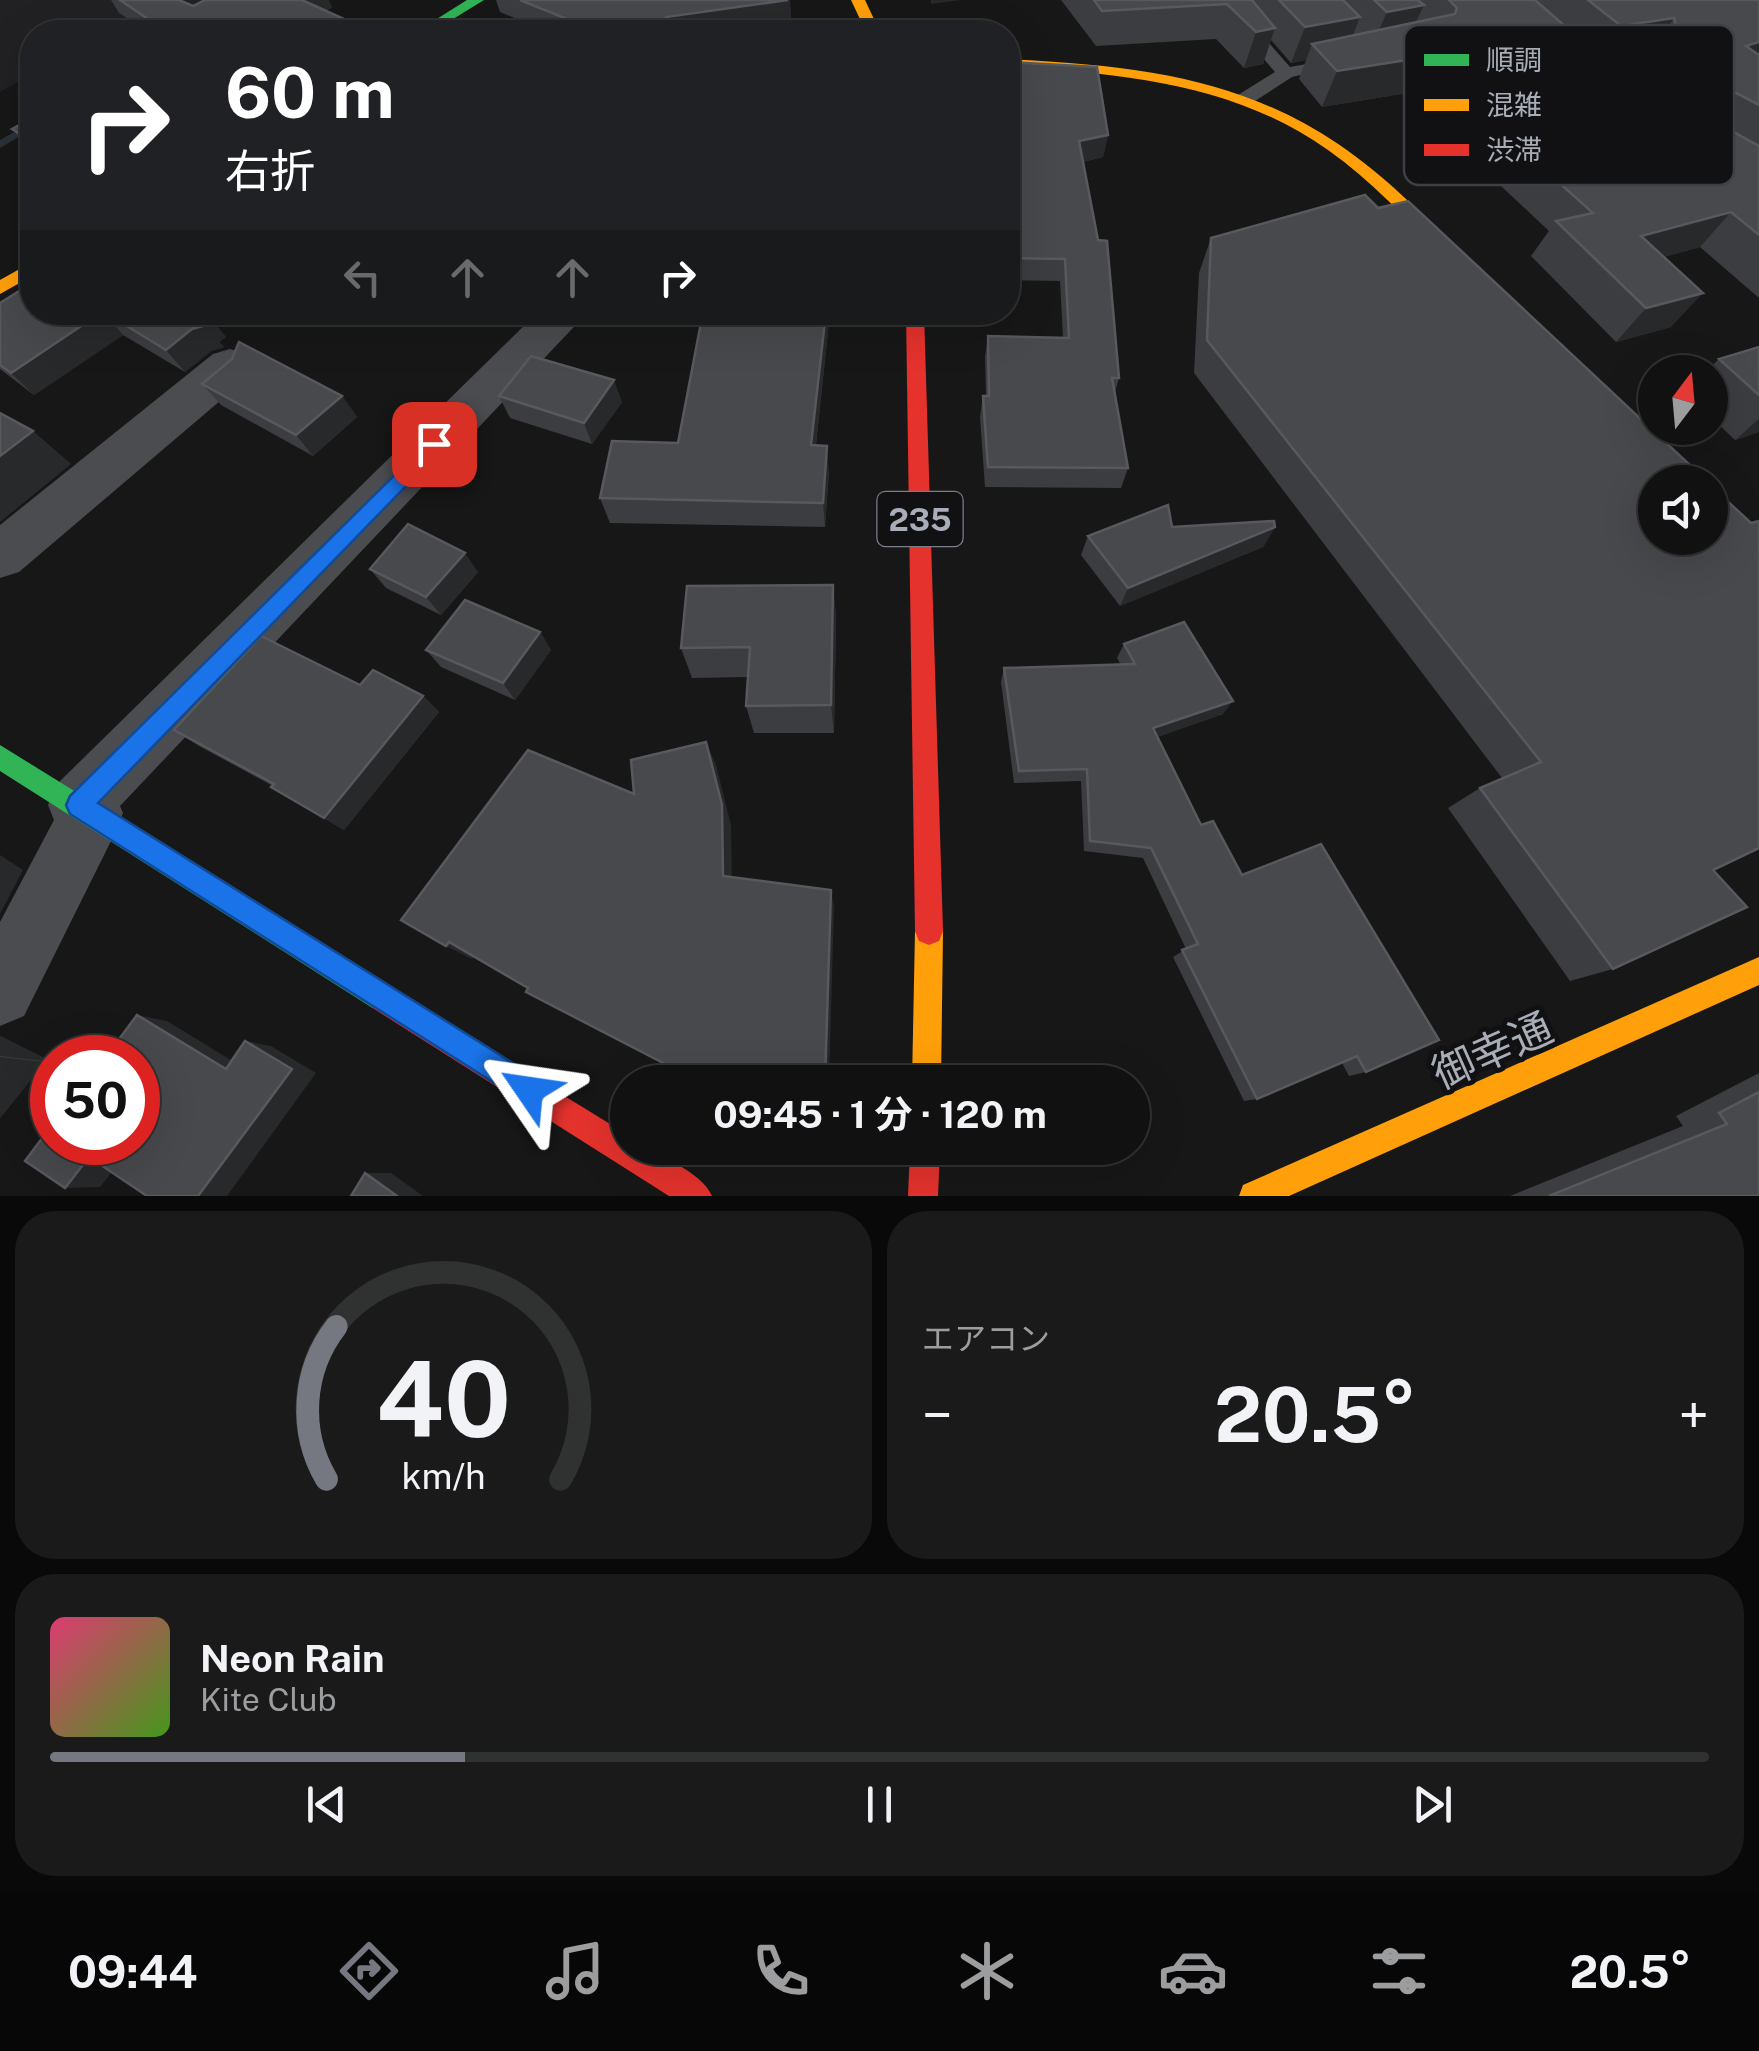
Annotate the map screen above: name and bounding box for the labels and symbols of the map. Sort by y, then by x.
legend [1404,25,1734,185]
text: 順調 [1486,43,1542,76]
text: 混雑 [1486,88,1542,121]
text: 渋滞 [1486,133,1542,166]
north arrow [1638,355,1728,445]
pin [392,402,477,487]
road number: 235 [878,492,962,546]
street label: 御幸通 [1424,1002,1560,1098]
speed limit sign: 50 [30,1035,160,1165]
position arrow [477,1038,581,1142]

